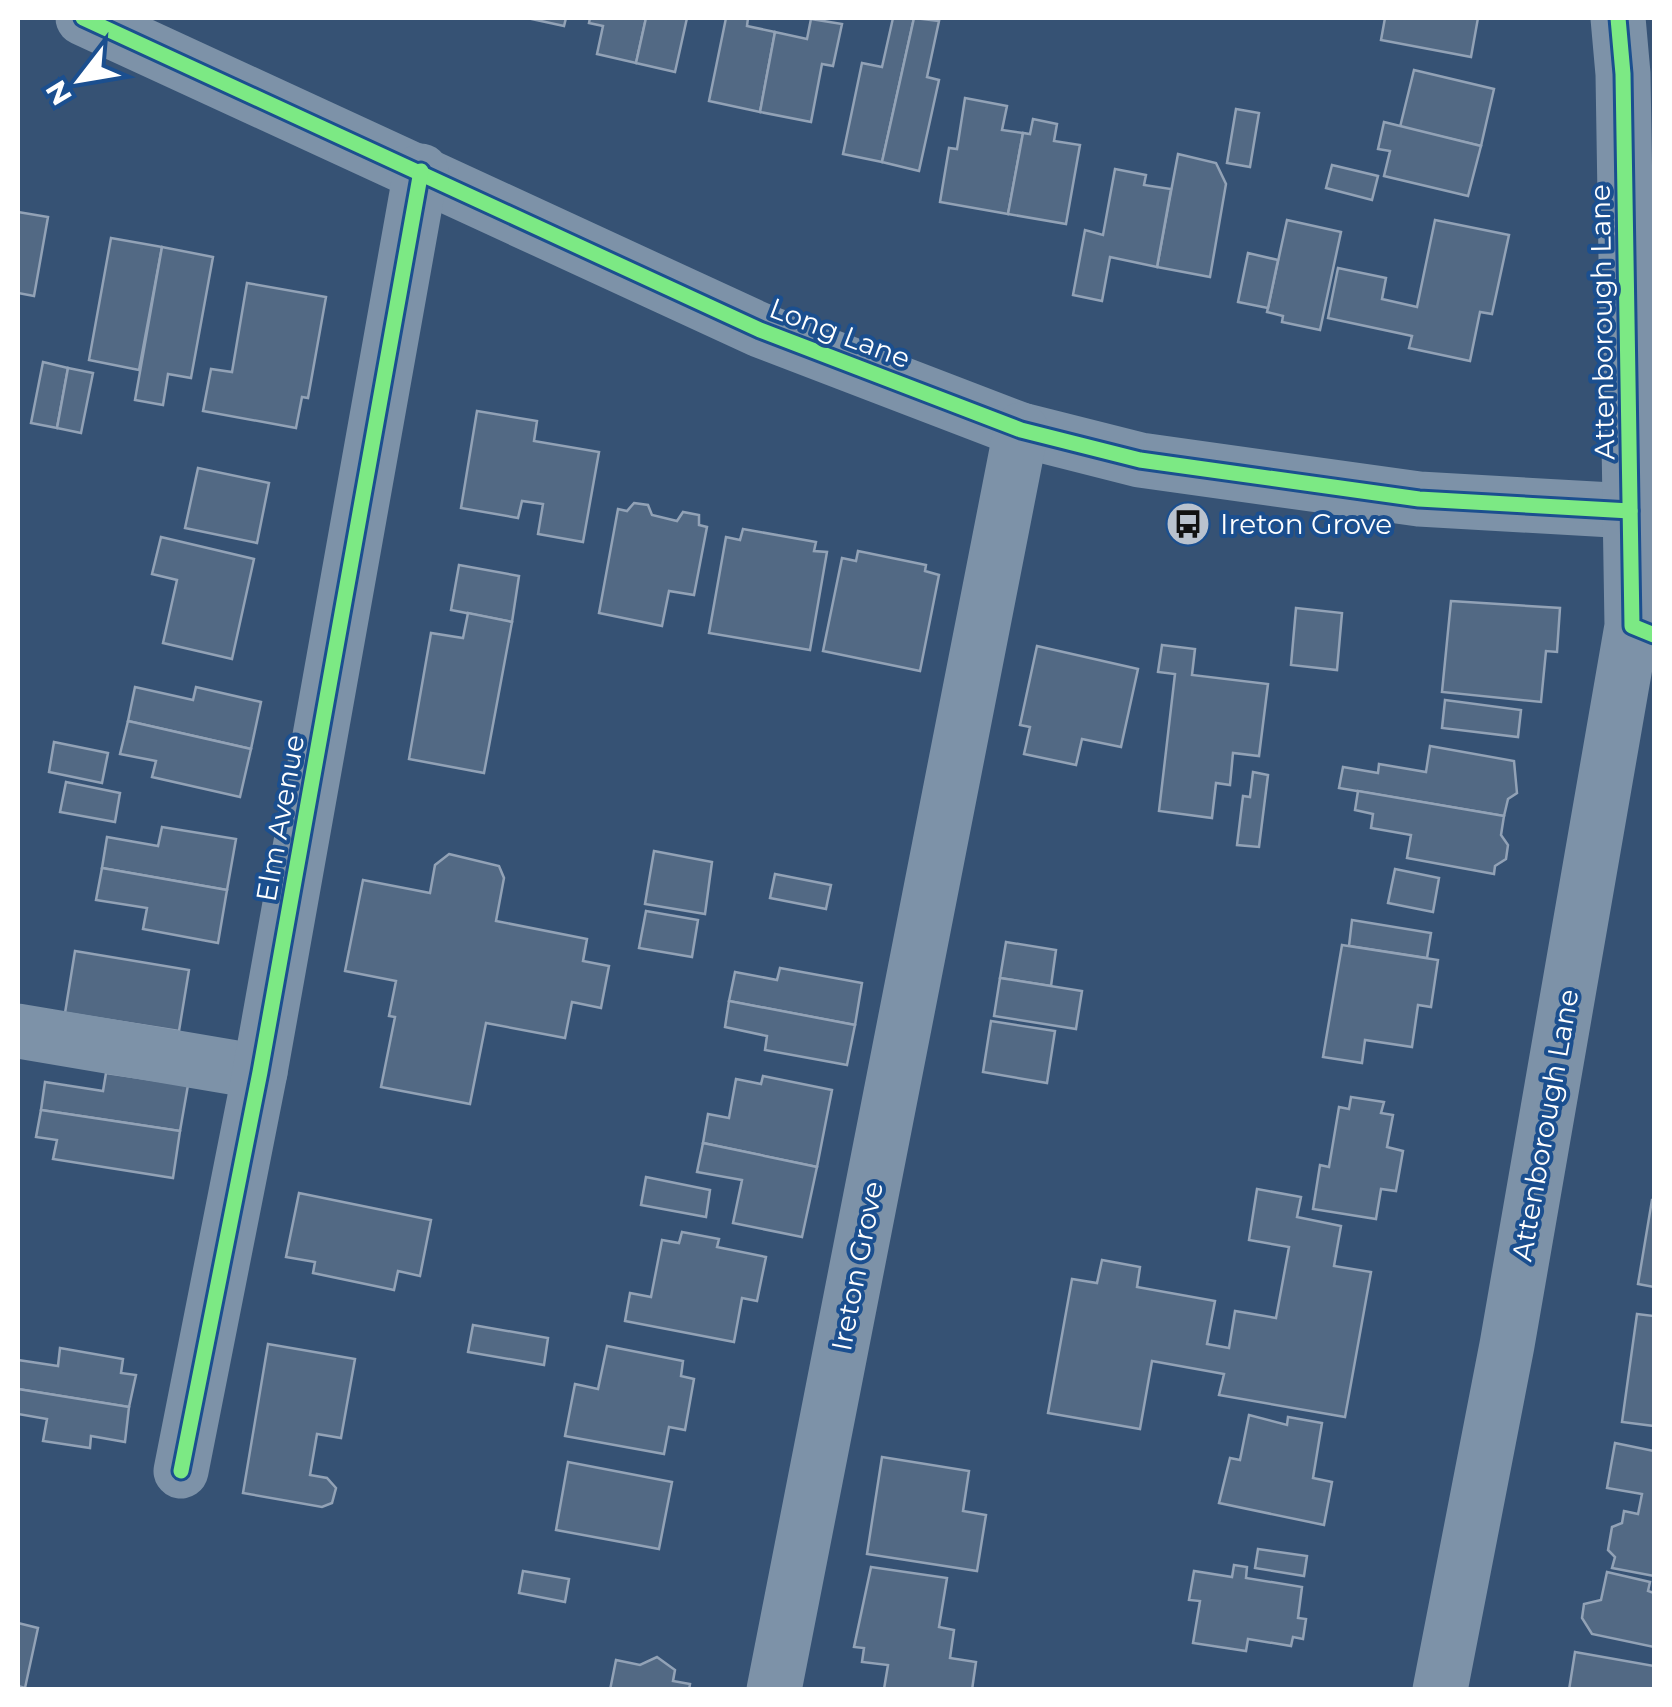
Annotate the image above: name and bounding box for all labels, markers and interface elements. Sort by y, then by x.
north arrow [30,30,130,130]
text: N [38,74,79,111]
street label: Attenborough Lane [1583,184,1621,460]
street label: Long Lane [765,291,915,375]
bus stop icon: Ireton Grove [1165,501,1211,547]
place label: Ireton Grove [1220,507,1392,541]
street label: Elm Avenue [249,732,311,904]
street label: Attenborough Lane [1504,986,1586,1264]
street label: Ireton Grove [824,1178,890,1354]

